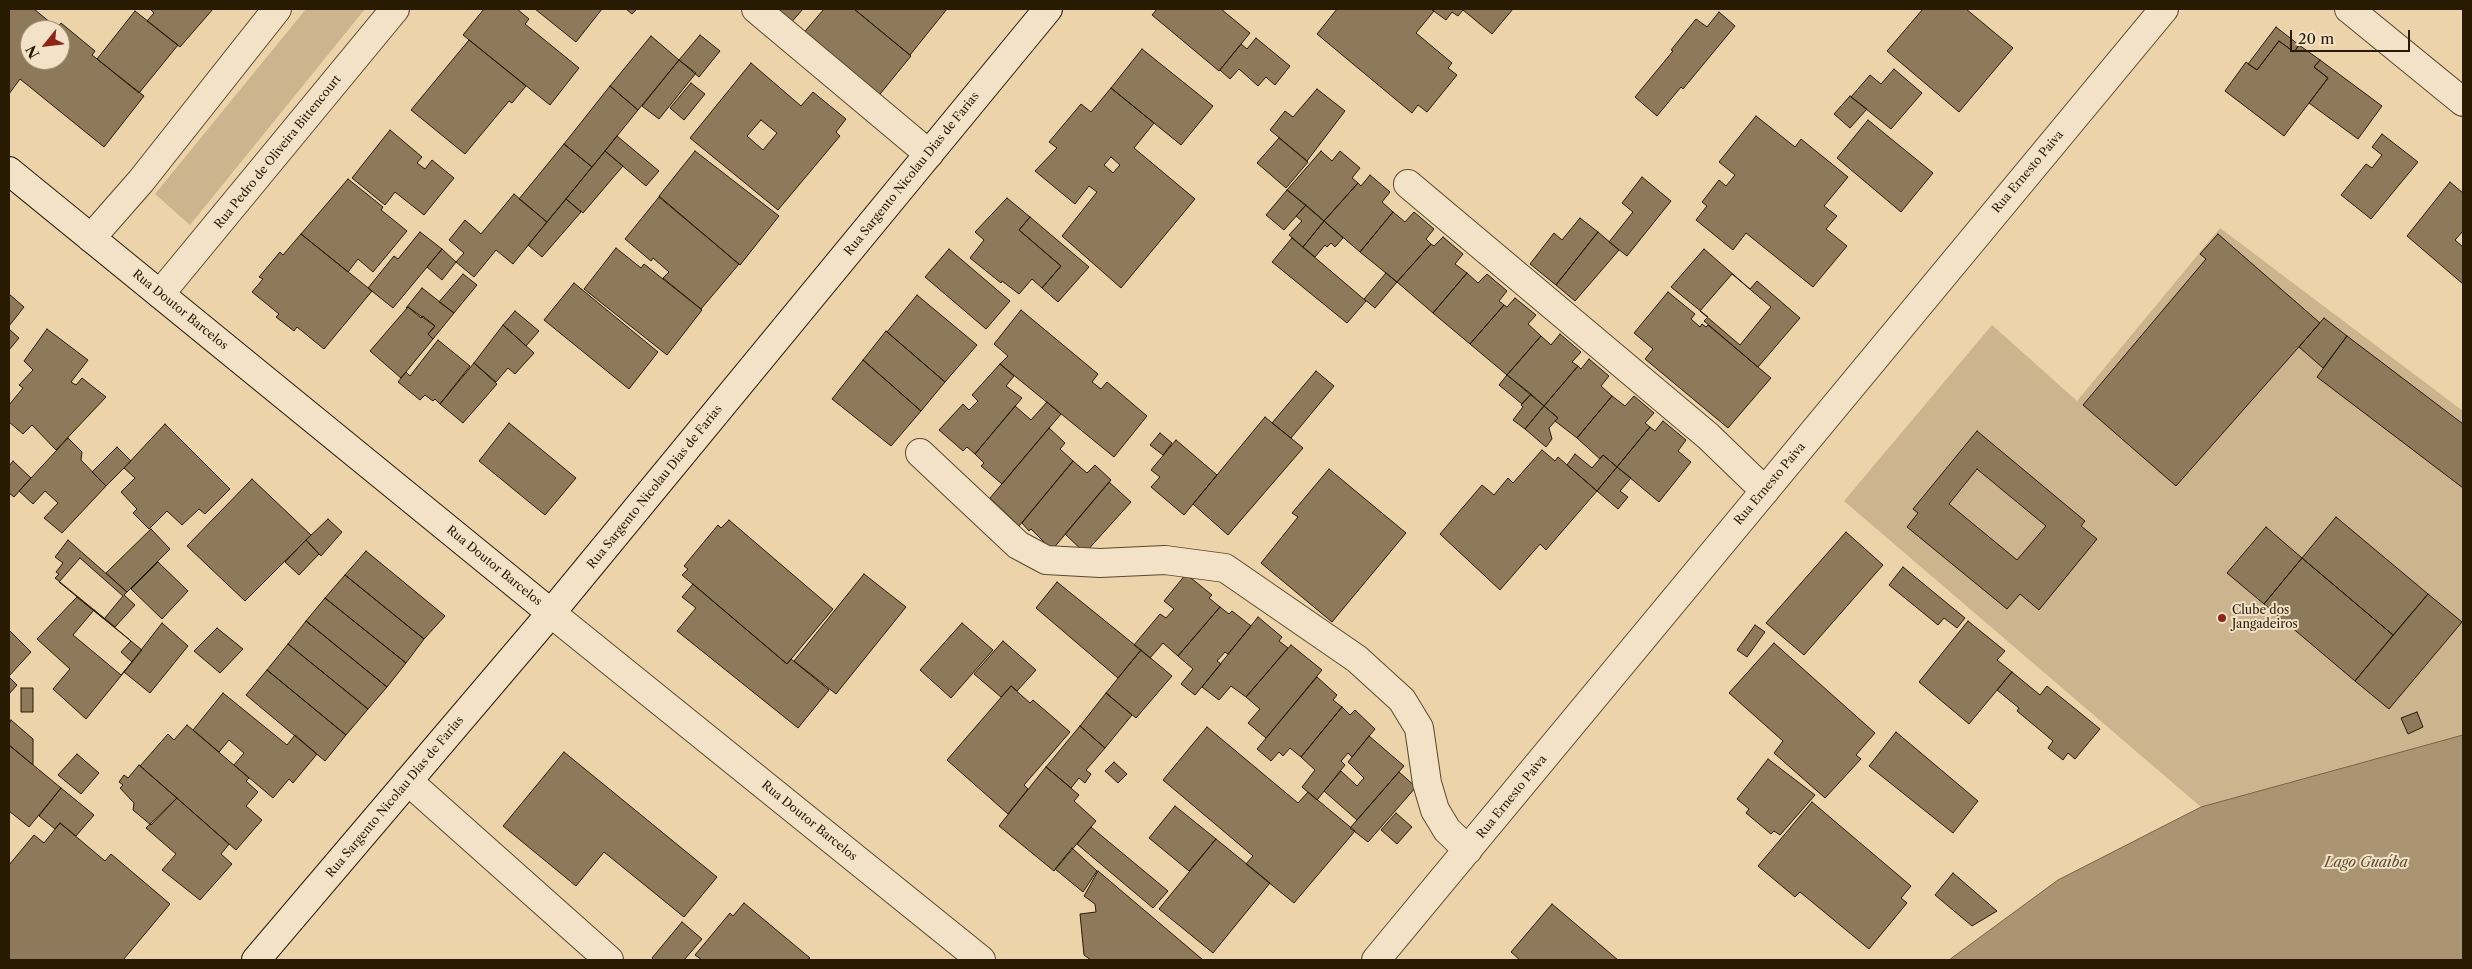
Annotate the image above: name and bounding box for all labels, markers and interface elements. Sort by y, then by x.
north arrow [20,20,70,70]
scale bar [2292,20,2412,52]
text: 20 m [2298,29,2334,48]
text: N [22,42,44,61]
street label: Rua Pedro de Oliveira Bittencourt [212,72,344,232]
street label: Rua Sargento Nicolau Dias de Farias [841,89,983,259]
street label: Rua Ernesto Paiva [1989,128,2067,216]
street label: Rua Doutor Barcelos [129,267,231,353]
street label: Rua Sargento Nicolau Dias de Farias [584,402,726,572]
street label: Rua Ernesto Paiva [1731,440,1809,528]
street label: Rua Doutor Barcelos [443,523,545,609]
place label: Clube dos Jangadeiros [2232,604,2298,632]
marker: Clube dos Jangadeiros [2216,612,2228,624]
street label: Rua Sargento Nicolau Dias de Farias [323,713,467,881]
street label: Rua Ernesto Paiva [1474,752,1550,842]
street label: Rua Doutor Barcelos [758,778,860,864]
water label: Lago Guaíba [2324,855,2408,871]

